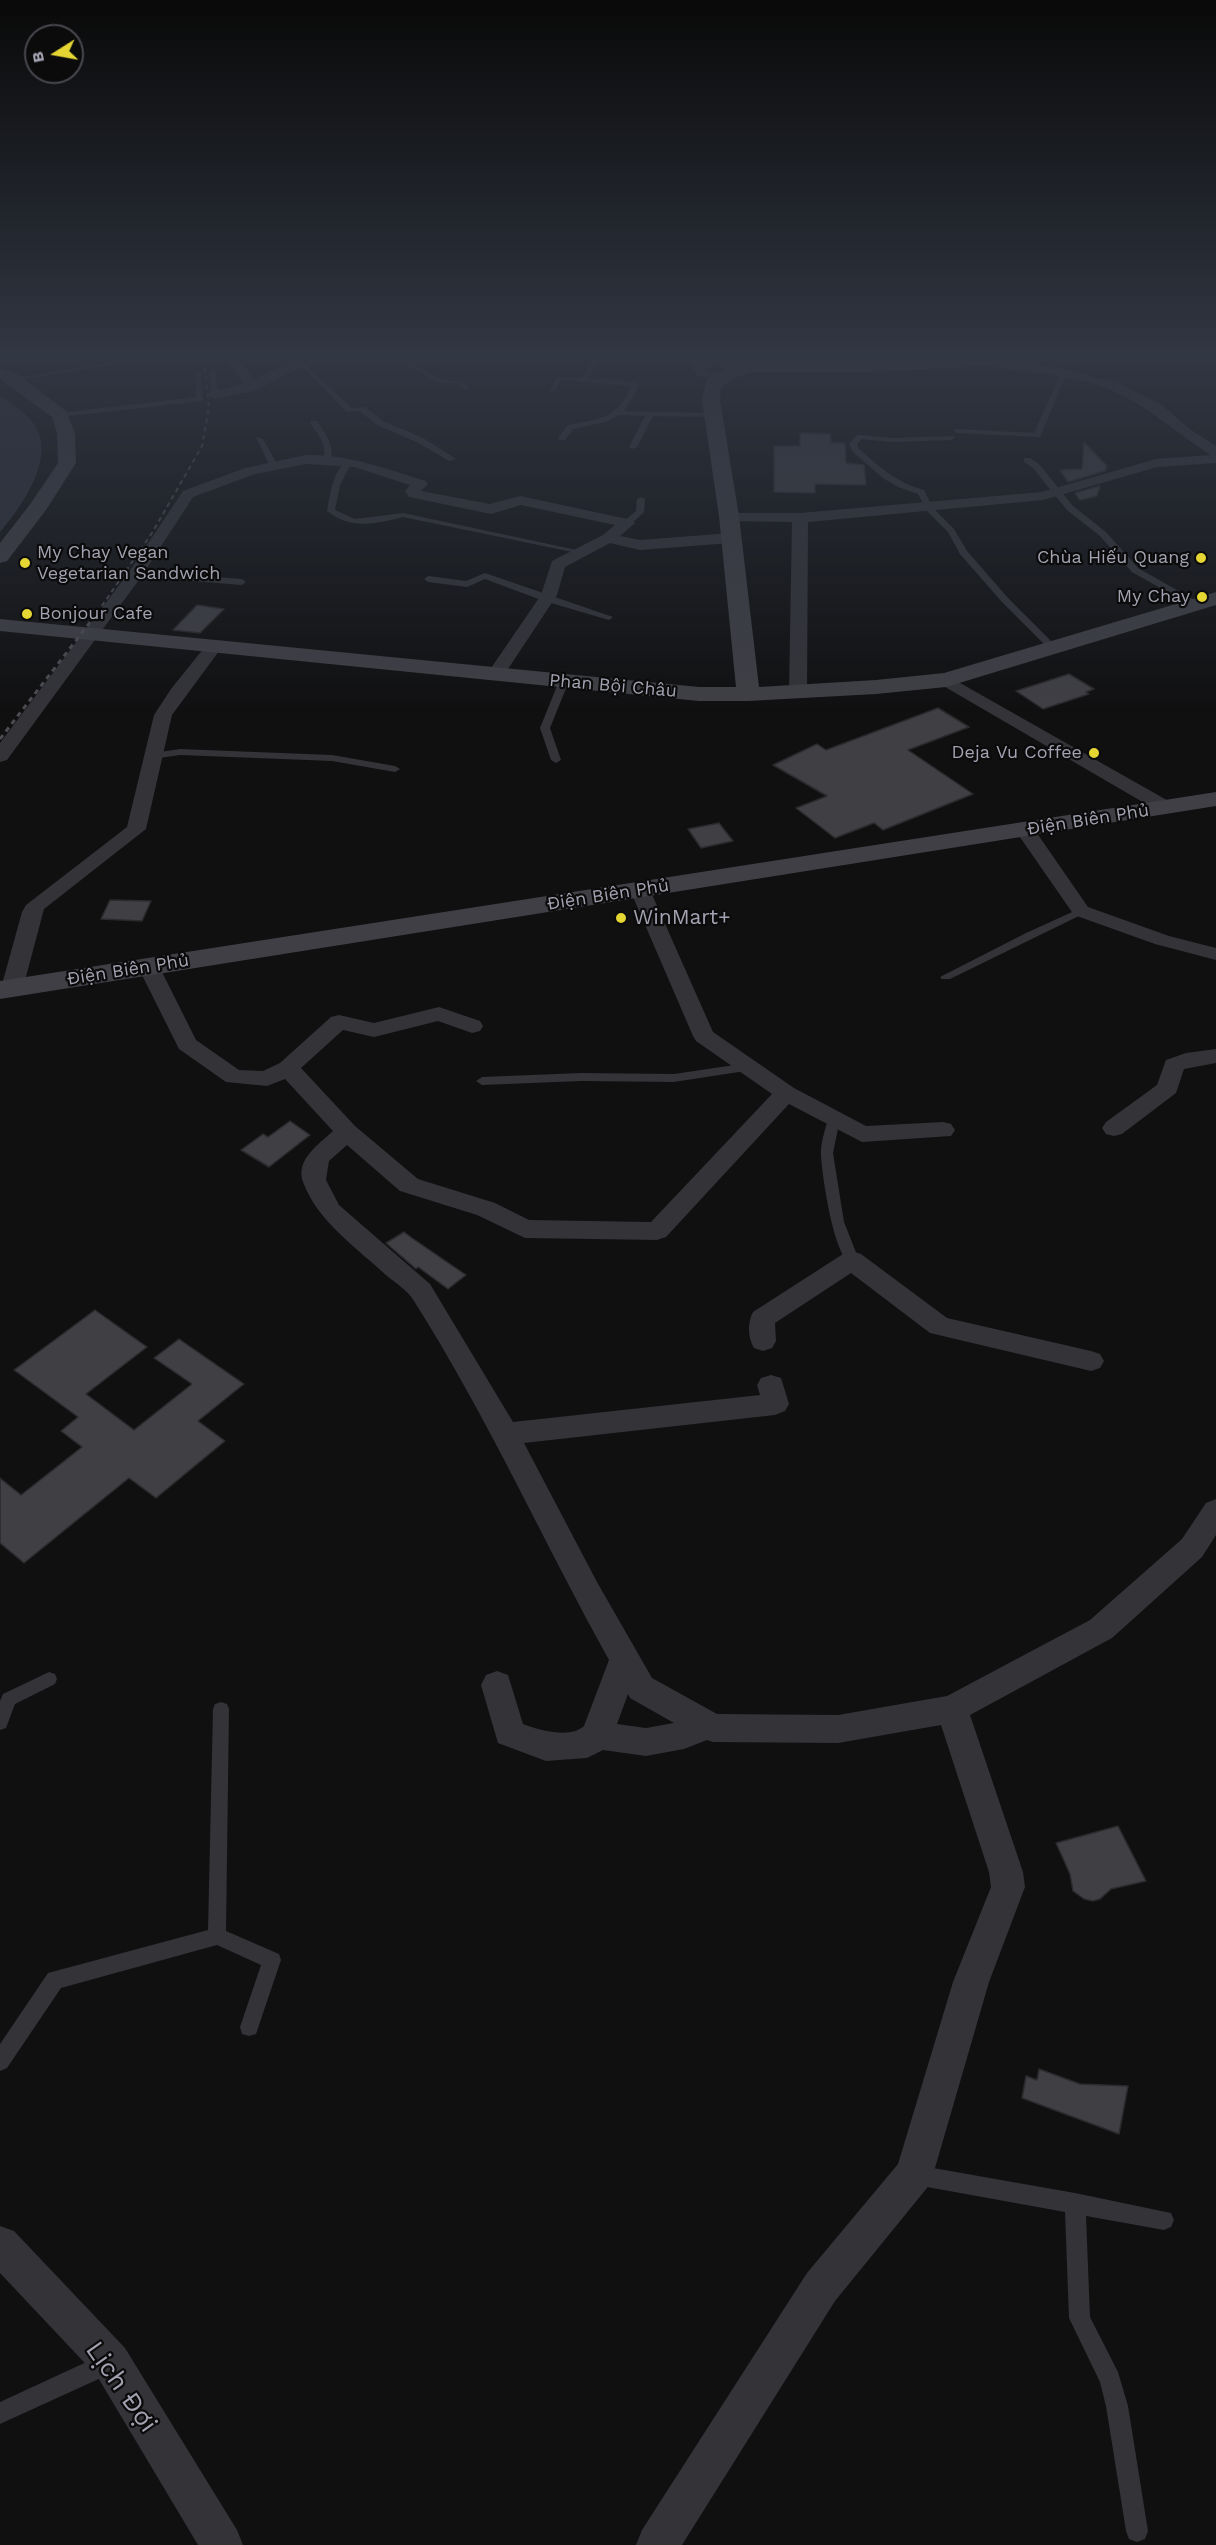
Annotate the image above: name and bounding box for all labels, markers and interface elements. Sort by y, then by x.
north arrow [24,24,84,84]
text: B [27,50,48,64]
place label: My Chay Vegan Vegetarian Sandwich [37,542,220,584]
place label: Chùa Hiếu Quang [1037,547,1189,569]
marker: Chùa Hiếu Quang [1194,551,1208,565]
marker: My Chay Vegan Vegetarian Sandwich [18,556,32,570]
place label: My Chay [1117,586,1190,608]
marker: My Chay [1195,590,1209,604]
place label: Bonjour Cafe [39,603,153,625]
marker: Bonjour Cafe [20,607,34,621]
street label: Phan Bội Châu [548,670,678,702]
place label: Deja Vu Coffee [952,742,1082,764]
marker: Deja Vu Coffee [1087,746,1101,760]
street label: Điện Biên Phủ [1026,800,1150,840]
street label: Điện Biên Phủ [546,875,670,915]
place label: WinMart+ [633,905,731,931]
marker: WinMart+ [614,911,628,925]
street label: Điện Biên Phủ [66,950,190,990]
street label: Lịch Đợi [78,2336,164,2438]

